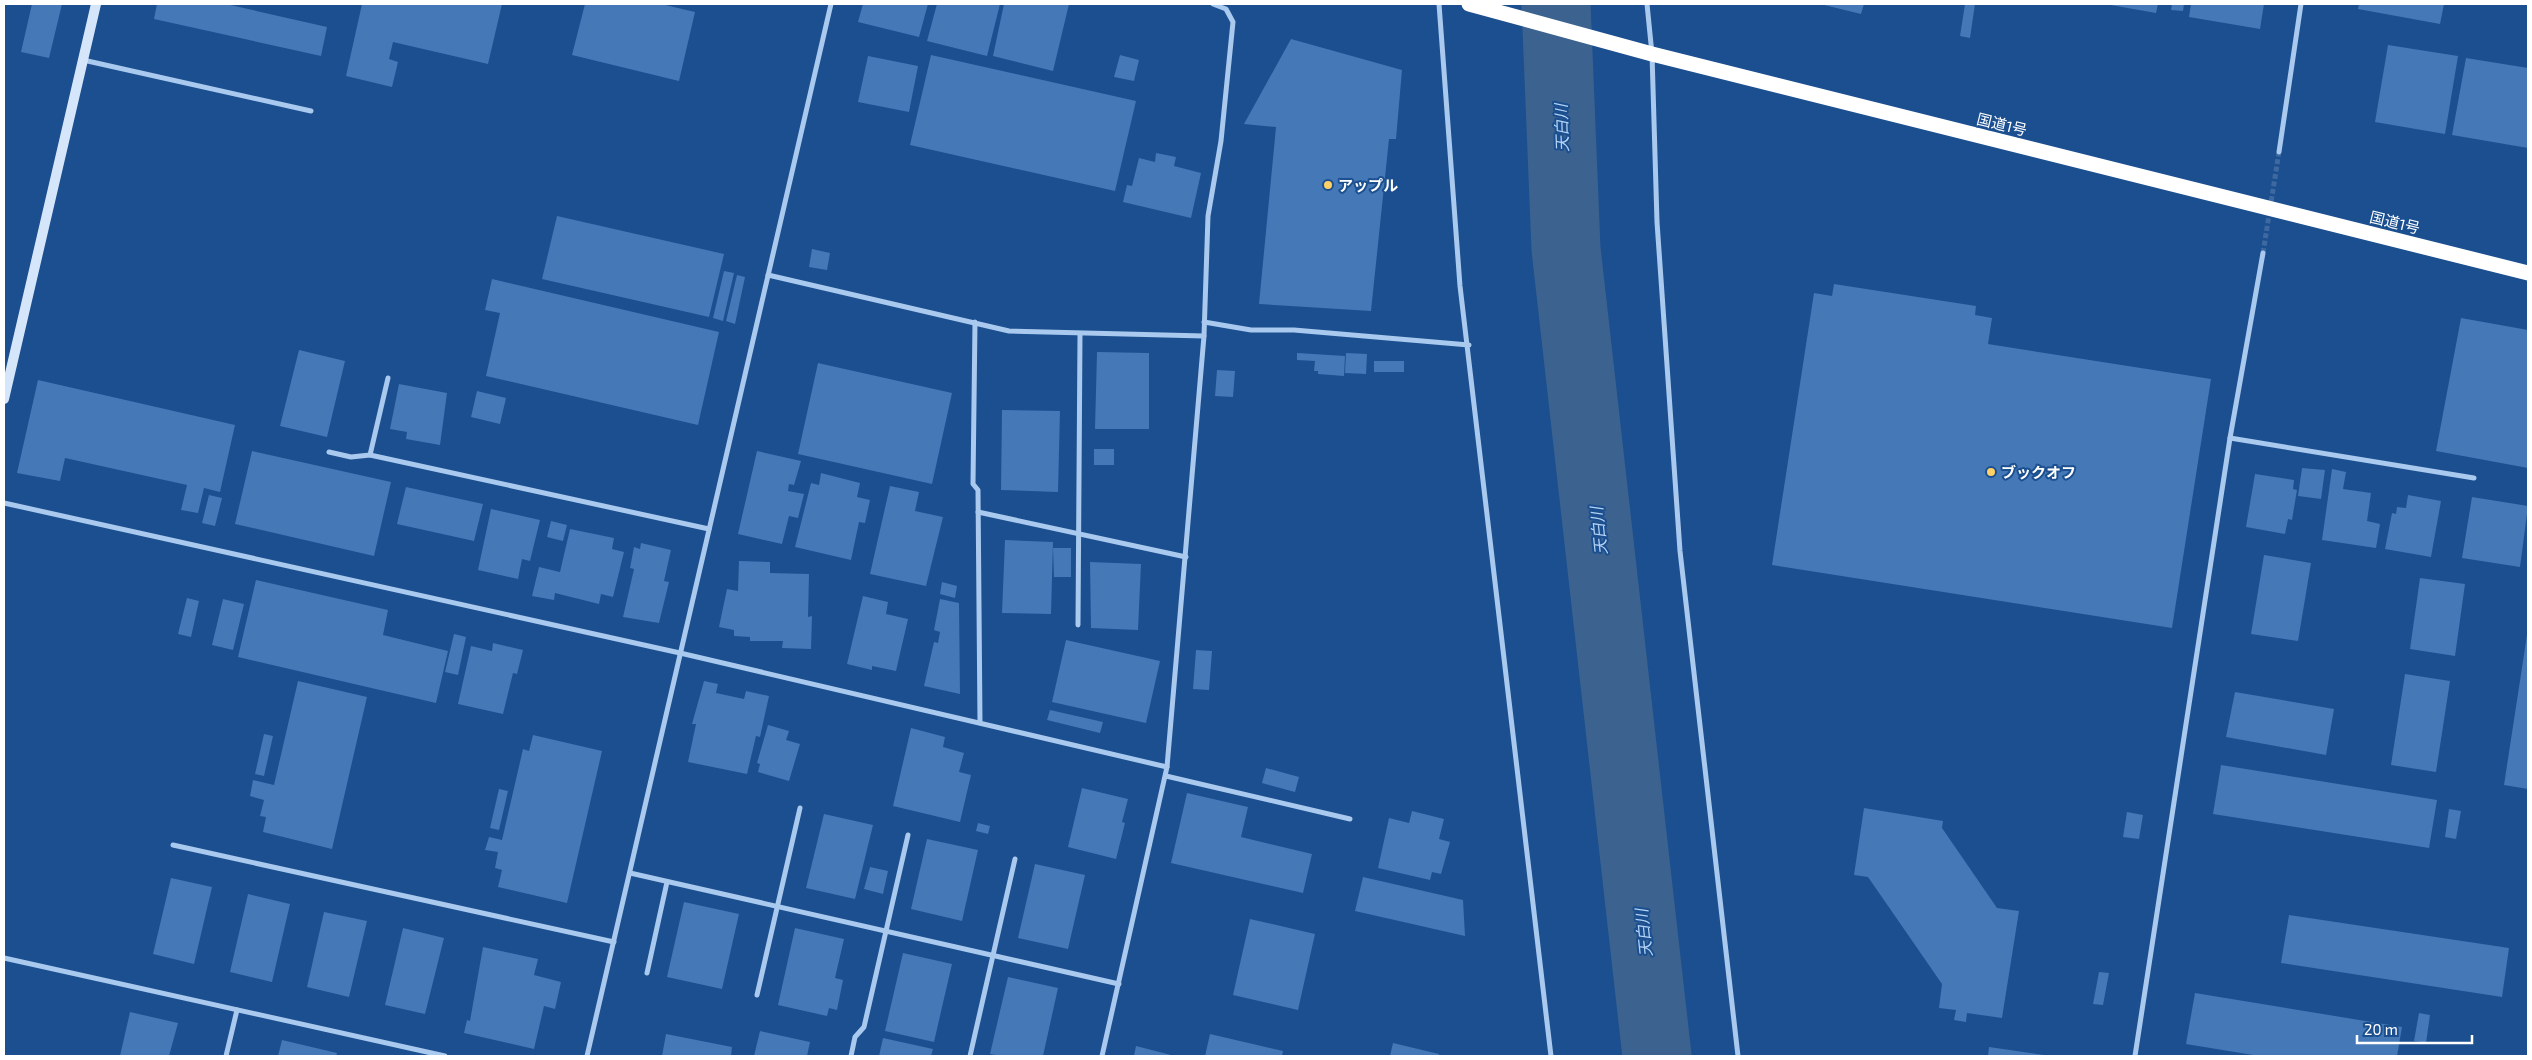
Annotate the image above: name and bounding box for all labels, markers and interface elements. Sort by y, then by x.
water label: 天白川 [1551,102,1571,152]
street label: 国道1号 [1975,109,2029,139]
place label: アップル [1338,176,1398,194]
marker: アップル [1322,179,1334,191]
street label: 国道1号 [2368,207,2422,237]
place label: ブックオフ [2001,463,2076,481]
marker: ブックオフ [1985,466,1997,478]
water label: 天白川 [1586,504,1610,556]
water label: 天白川 [1631,906,1655,958]
scale bar [2357,1012,2472,1044]
text: 20 m [2364,1020,2398,1038]

